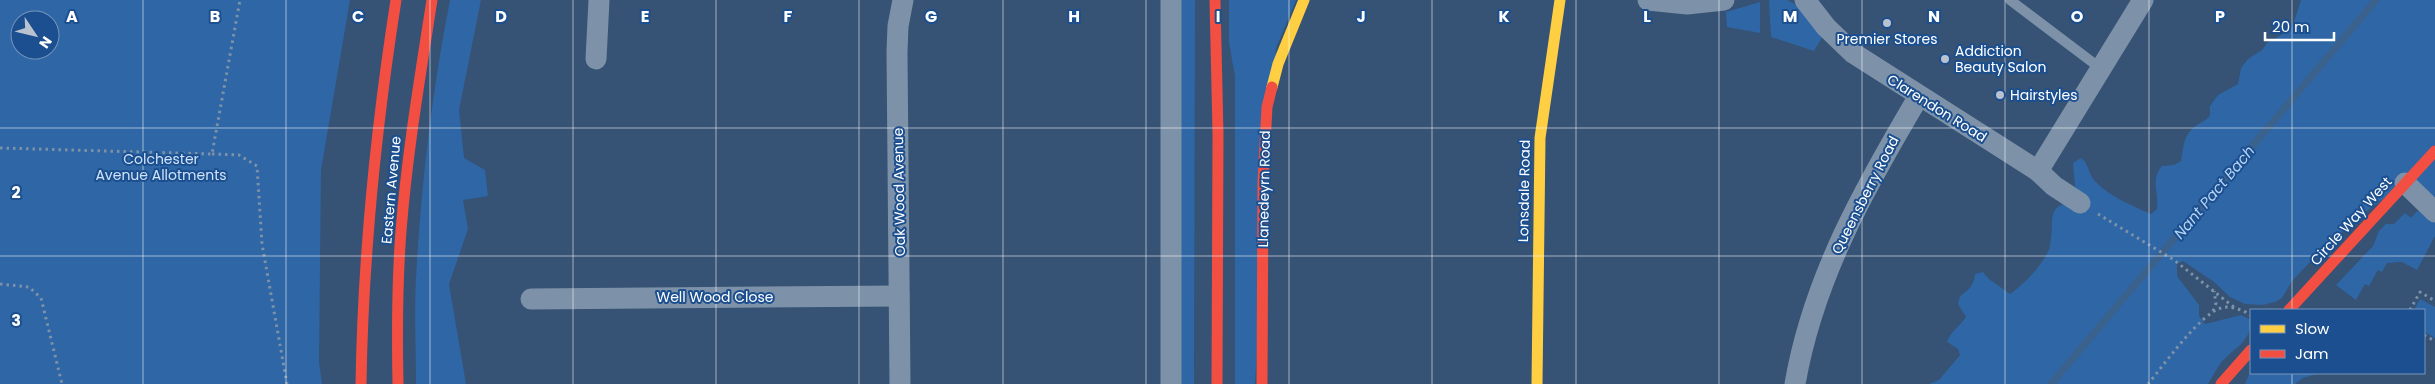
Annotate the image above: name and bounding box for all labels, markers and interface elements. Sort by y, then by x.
text: A [66,5,78,28]
text: B [210,5,220,28]
text: C [352,5,364,28]
text: D [495,5,507,28]
text: E [641,5,649,28]
text: F [784,5,793,28]
text: G [925,5,937,28]
text: H [1068,5,1080,28]
text: I [1216,5,1220,28]
text: J [1356,5,1366,28]
text: K [1498,5,1510,28]
text: L [1643,5,1651,28]
text: M [1783,5,1797,28]
text: N [1928,5,1940,28]
text: O [2071,5,2084,28]
text: P [2215,5,2225,28]
north arrow [10,10,60,60]
scale bar [2265,10,2334,42]
text: 20 m [2272,16,2310,37]
marker: Premier Stores [1881,17,1893,29]
place label: Premier Stores [1837,29,1938,49]
text: N [34,32,57,53]
place label: Addiction Beauty Salon [1955,41,2046,77]
marker: Addiction Beauty Salon [1939,53,1951,65]
street label: Clarendon Road [1883,69,1991,147]
place label: Hairstyles [2010,85,2078,105]
marker: Hairstyles [1994,89,2006,101]
street label: Oak Wood Avenue [888,127,910,257]
street label: Llanedeyrn Road [1253,130,1275,248]
street label: Queensberry Road [1827,132,1903,258]
street label: Eastern Avenue [376,135,406,245]
street label: Lonsdale Road [1513,140,1535,242]
water label: Nant Pact Bach [2169,141,2259,243]
park label: Colchester Avenue Allotments [95,149,227,185]
street label: Circle Way West [2306,172,2396,270]
text: 2 [11,181,21,204]
street label: Well Wood Close [657,287,774,307]
text: 3 [11,309,21,332]
legend [2250,309,2425,374]
text: Slow [2295,318,2330,339]
text: Jam [2295,343,2329,364]

